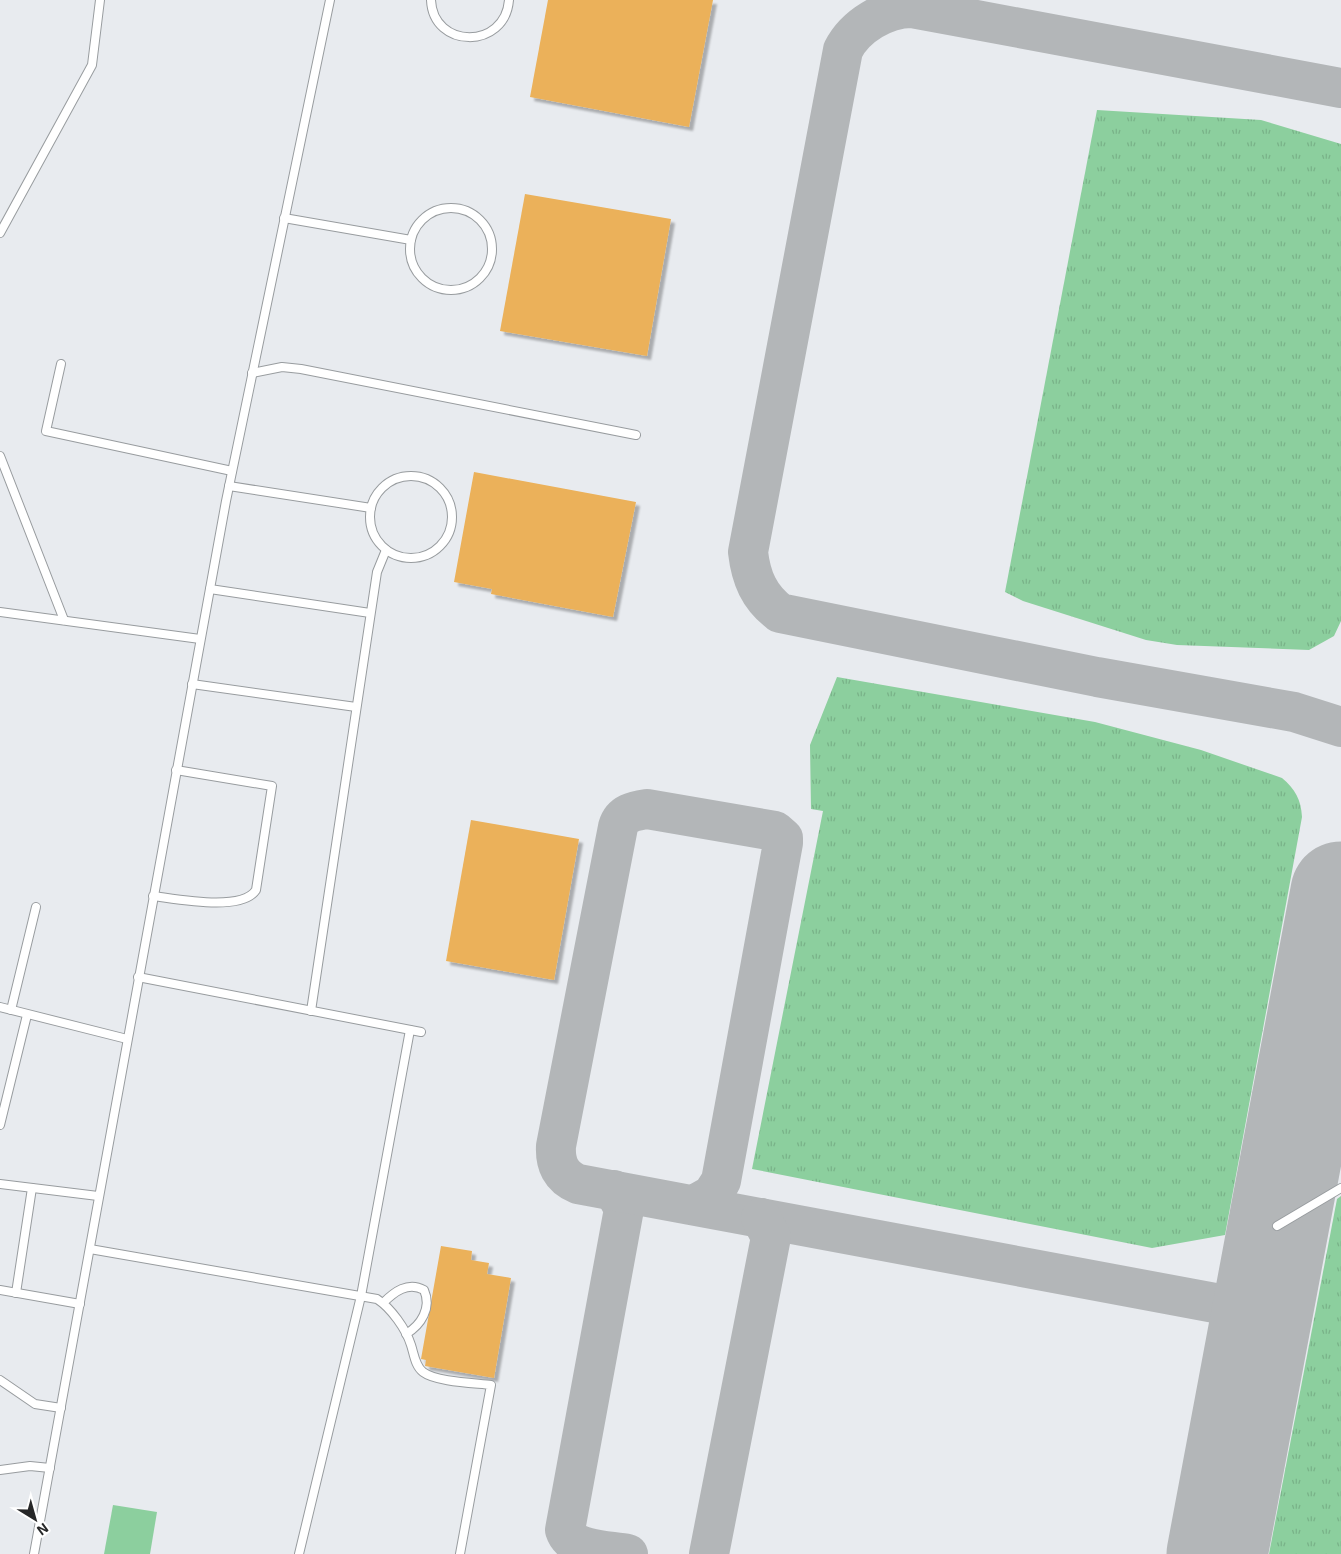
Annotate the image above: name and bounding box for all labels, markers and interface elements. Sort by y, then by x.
north arrow [10,1494,60,1544]
text: N [34,1520,52,1540]

